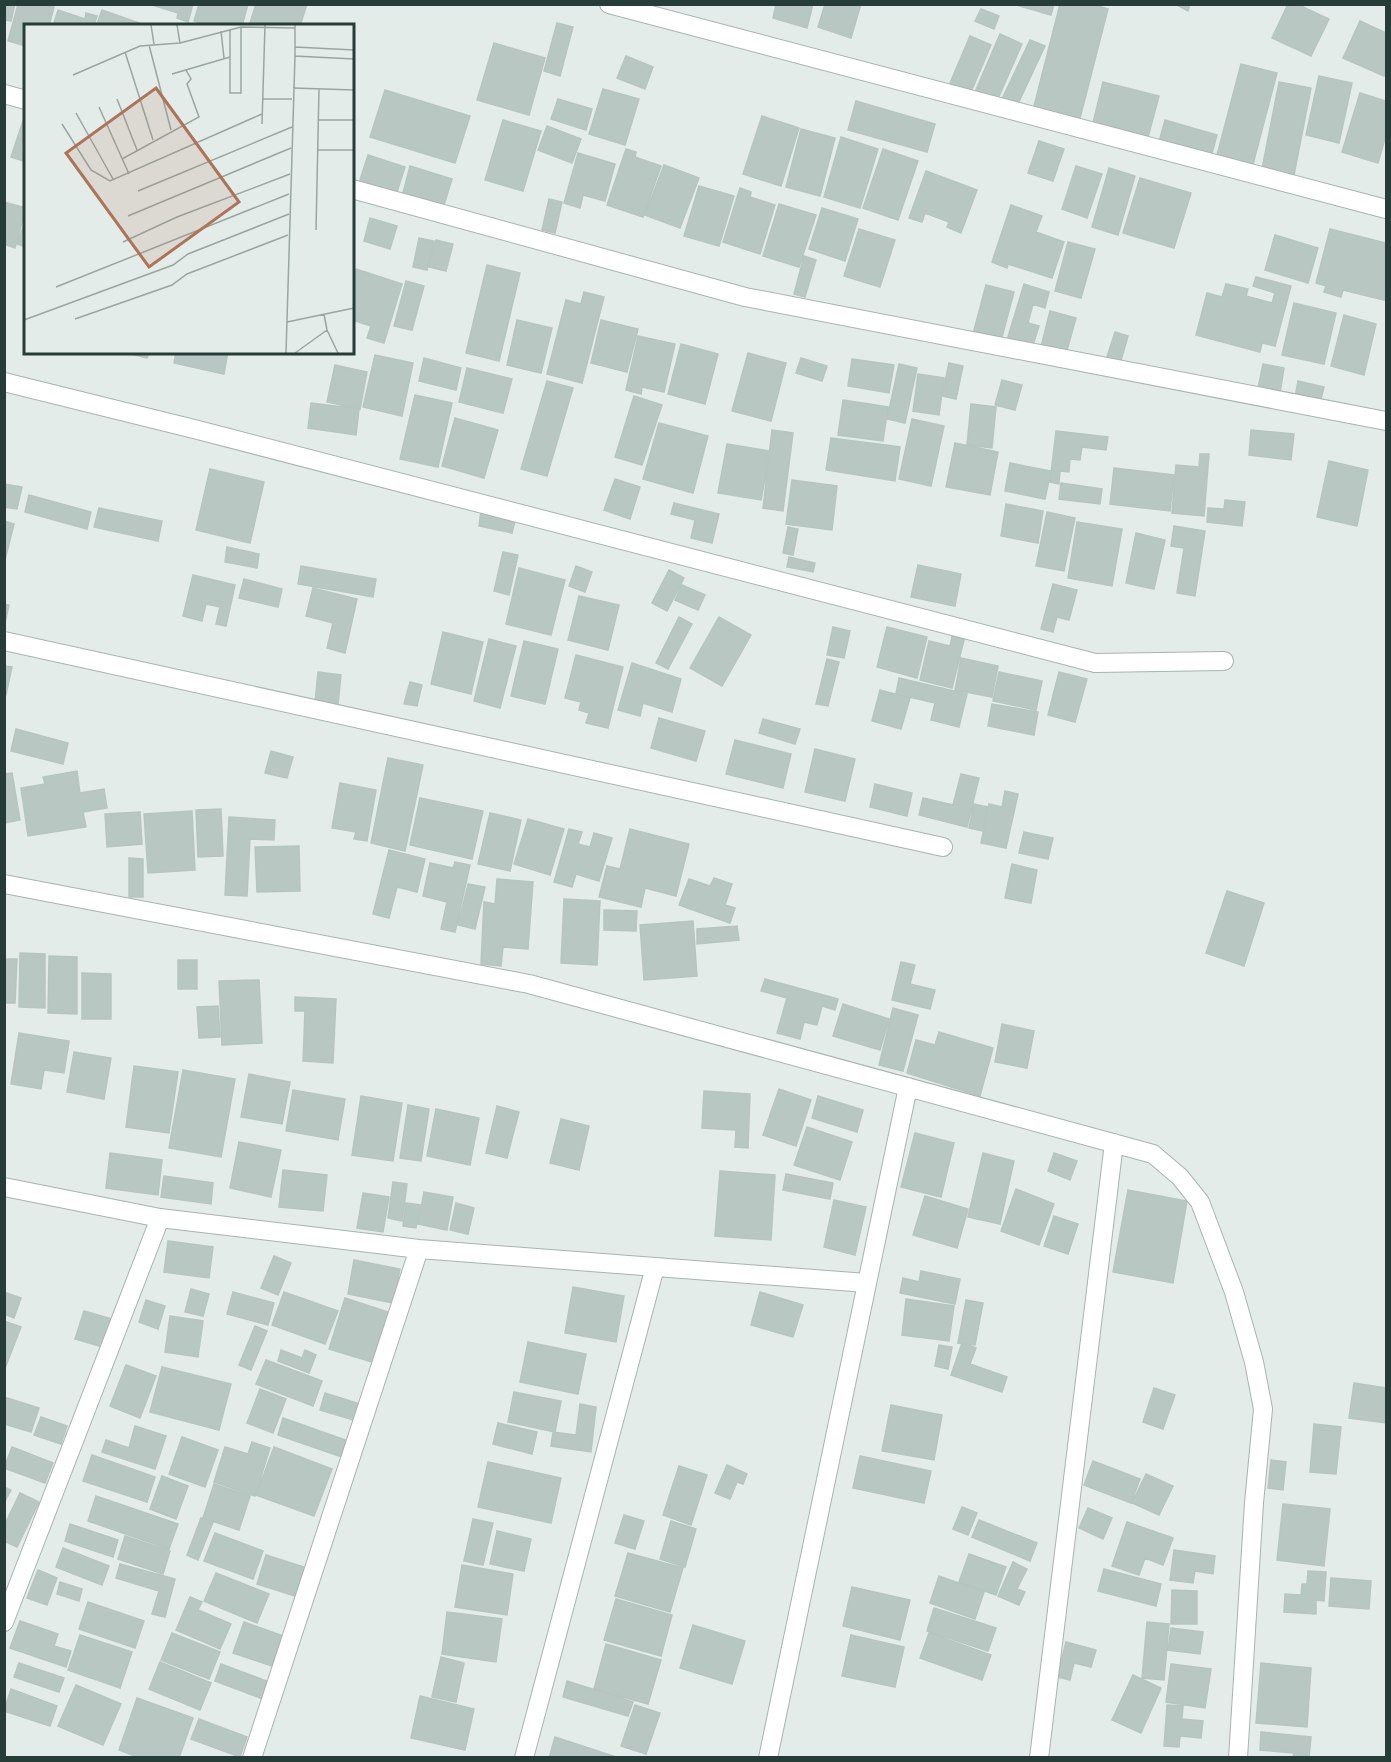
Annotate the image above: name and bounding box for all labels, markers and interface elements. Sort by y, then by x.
inset map [24,24,354,354]

